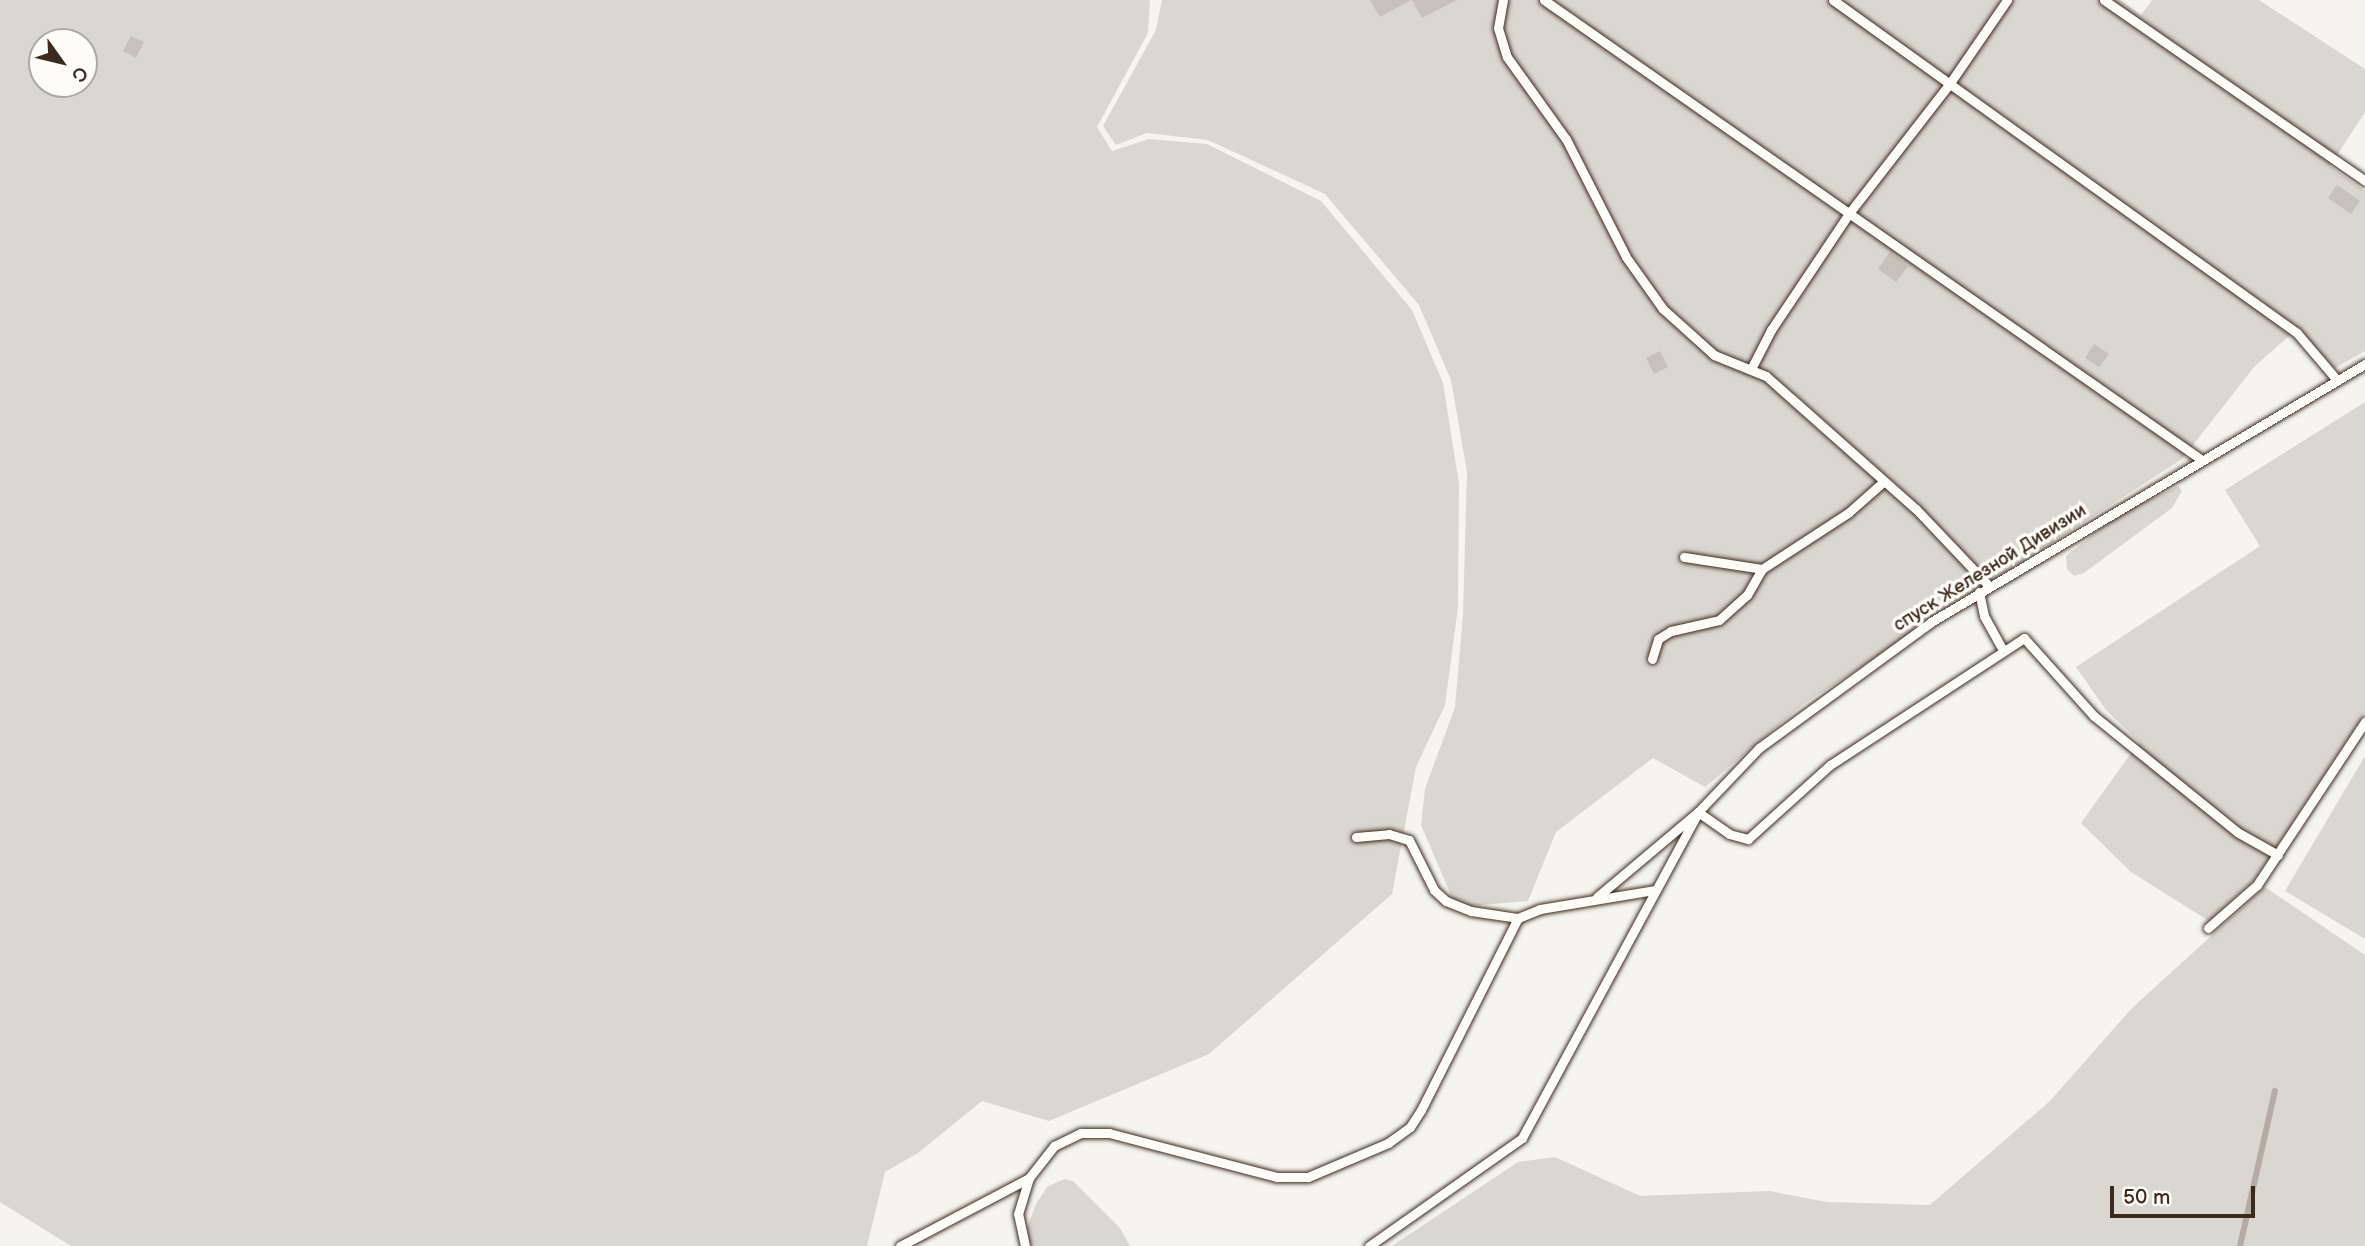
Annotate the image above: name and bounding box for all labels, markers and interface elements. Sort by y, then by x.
north arrow [28,28,98,98]
text: С [66,62,92,86]
street label: спуск Железной Дивизии [1889,499,2091,637]
scale bar [2113,1172,2258,1216]
text: 50 m [2123,1185,2170,1210]

